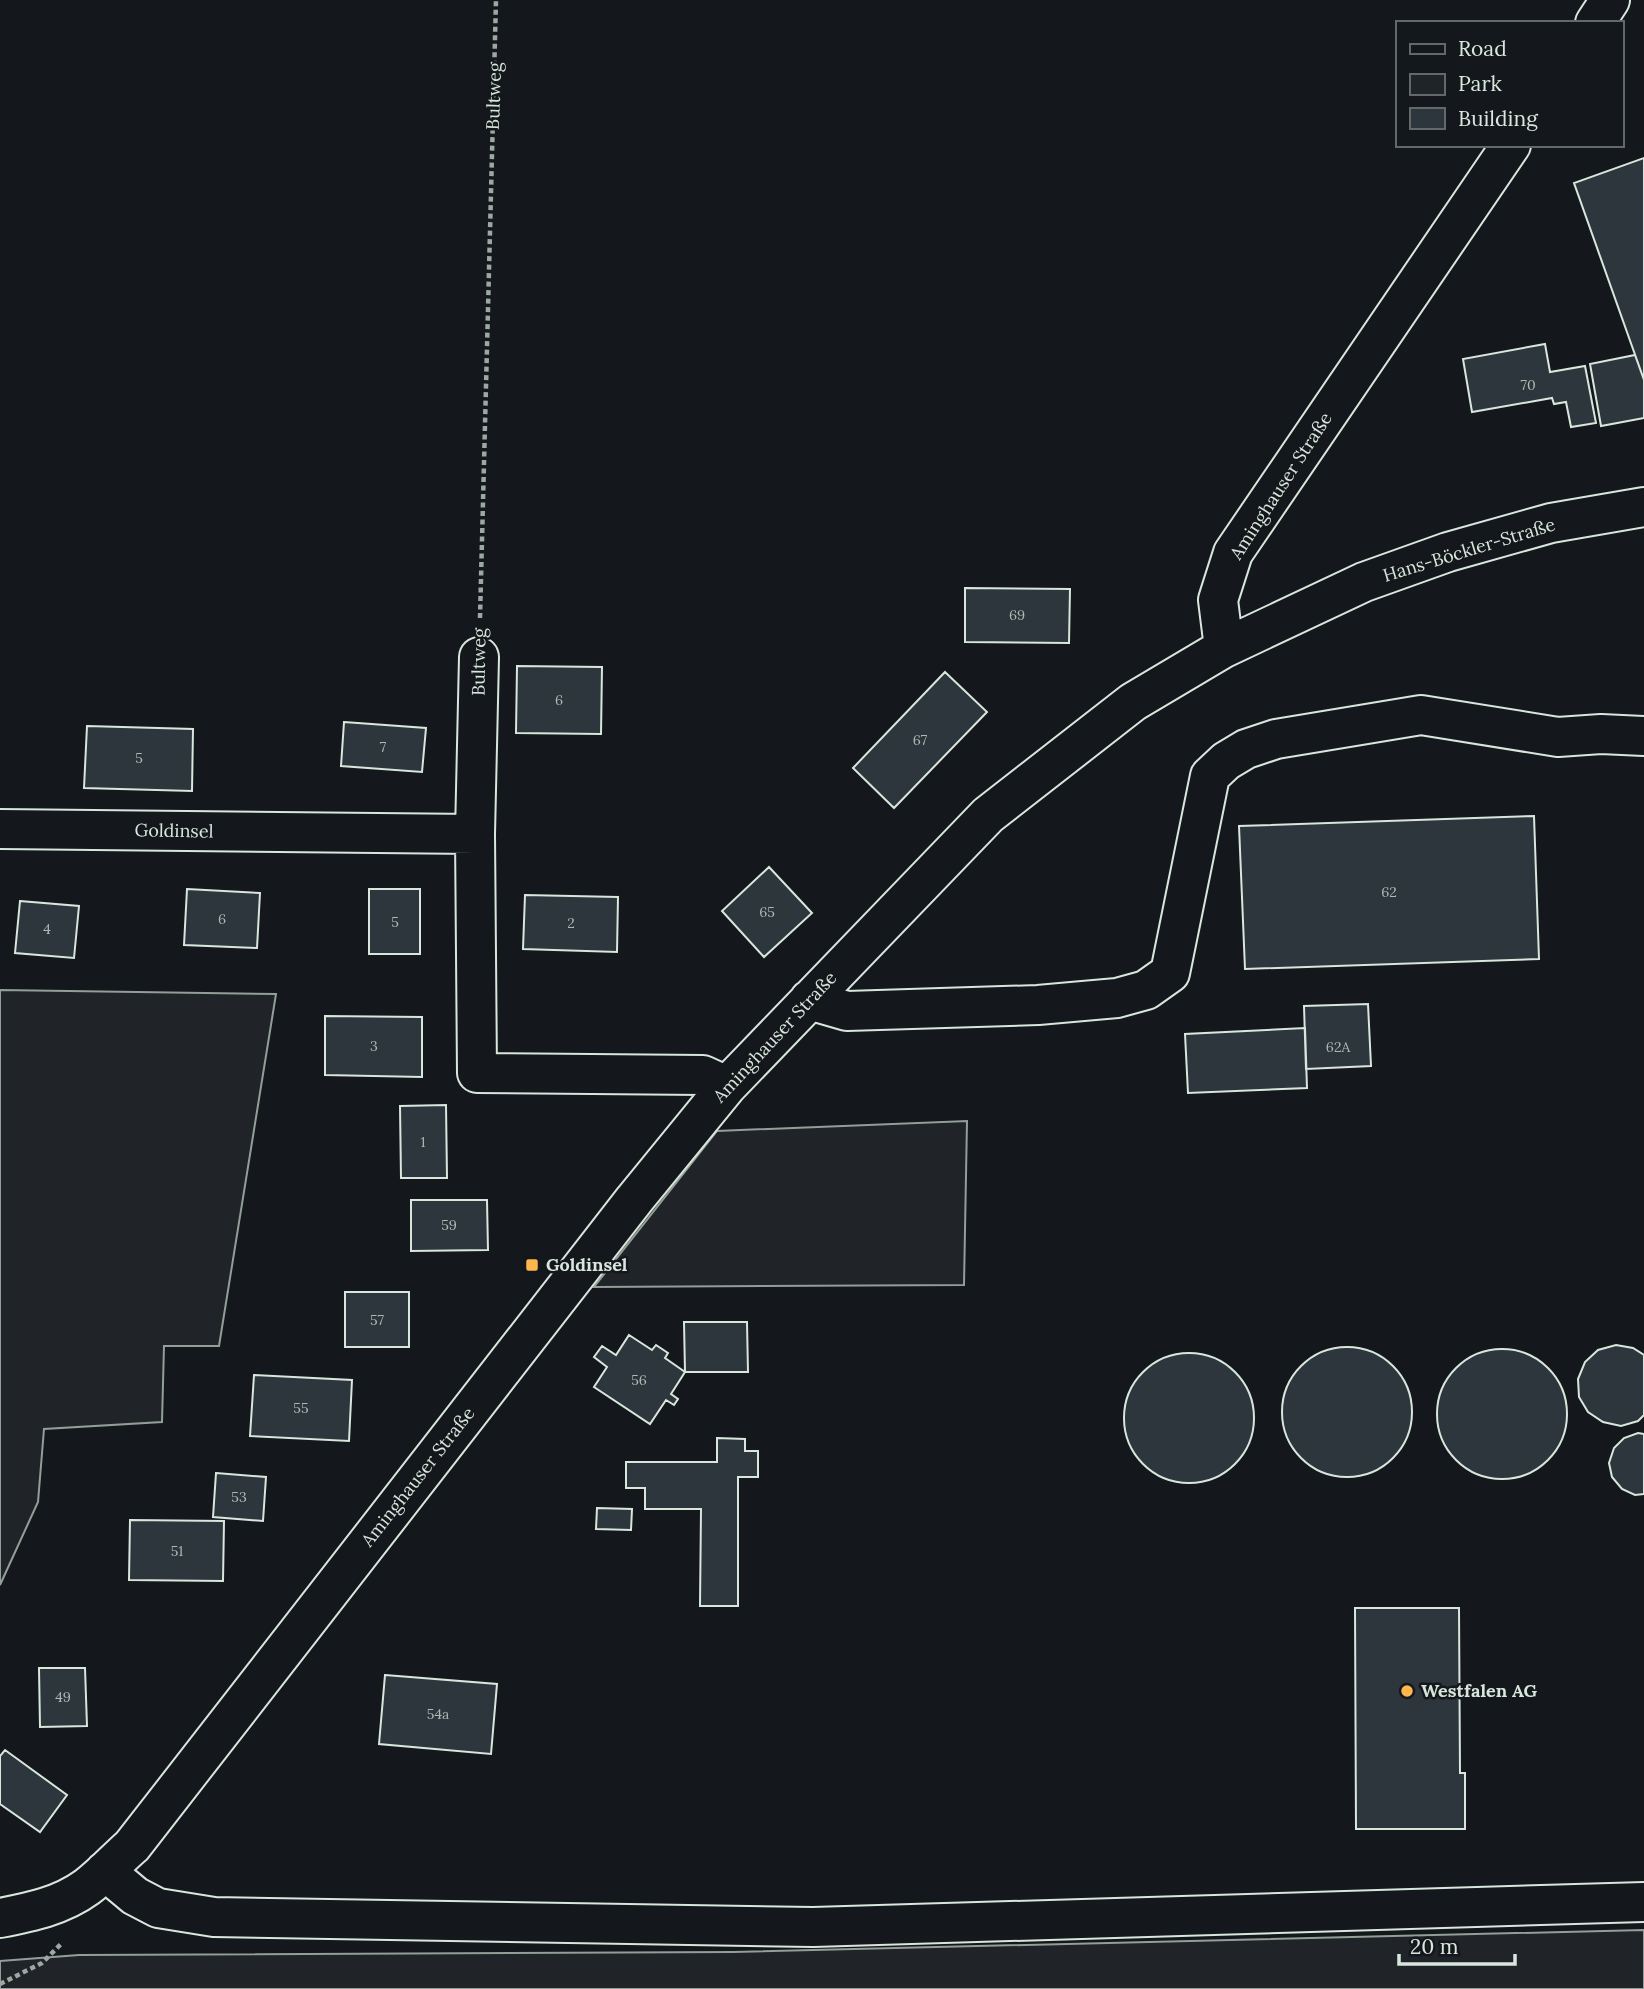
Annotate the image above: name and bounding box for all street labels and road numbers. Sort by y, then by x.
street label: Bultweg [481,61,506,130]
street label: Aminghauser Straße [1224,408,1337,565]
street label: Hans-Böckler-Straße [1380,512,1558,587]
street label: Bultweg [466,627,491,696]
street label: Goldinsel [134,818,214,843]
street label: Aminghauser Straße [707,966,842,1108]
street label: Aminghauser Straße [355,1402,479,1552]

